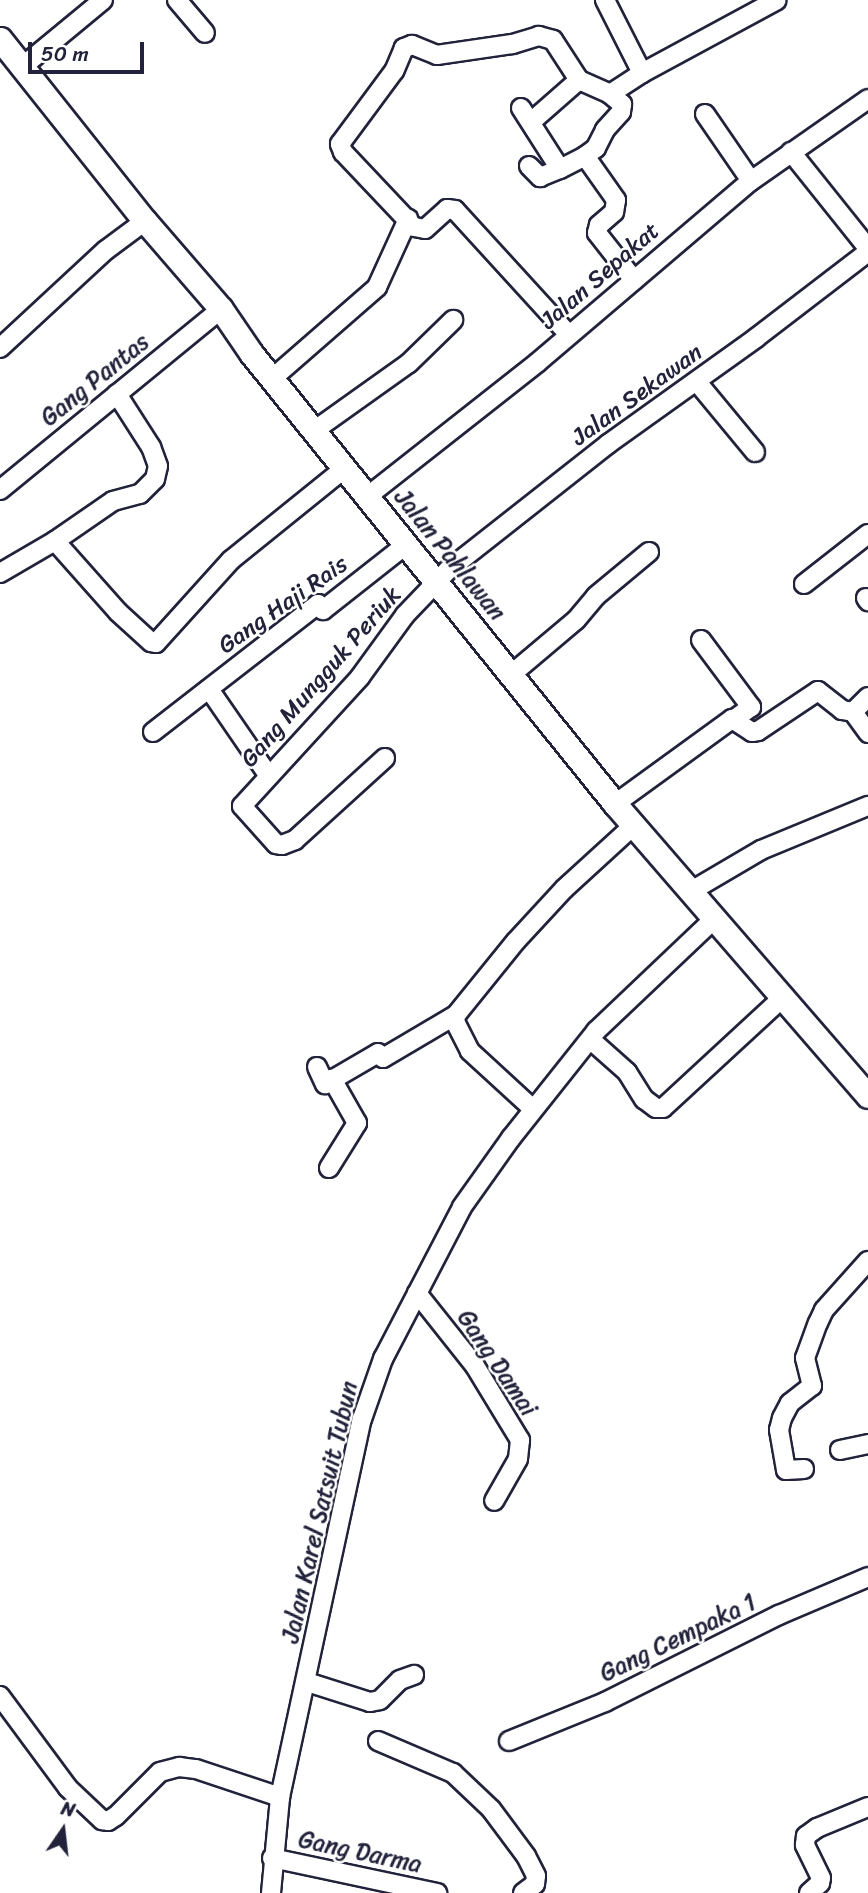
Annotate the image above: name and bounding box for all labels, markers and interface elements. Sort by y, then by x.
scale bar [32,28,147,72]
text: 50 m [41,35,89,73]
street label: Jalan Sepakat [535,217,665,335]
street label: Gang Pantas [35,328,155,432]
street label: Jalan Sekawan [566,338,708,452]
street label: Jalan Pahlawan [388,483,512,627]
street label: Gang Haji Rais [212,550,354,660]
street label: Gang Mungguk Periuk [235,581,407,773]
street label: Gang Damai [451,1304,543,1422]
street label: Jalan Karel Satsuit Tubun [276,1377,364,1647]
street label: Gang Cempaka 1 [595,1588,761,1688]
text: N [58,1792,79,1827]
north arrow [28,1795,98,1865]
street label: Gang Darma [296,1825,424,1879]

